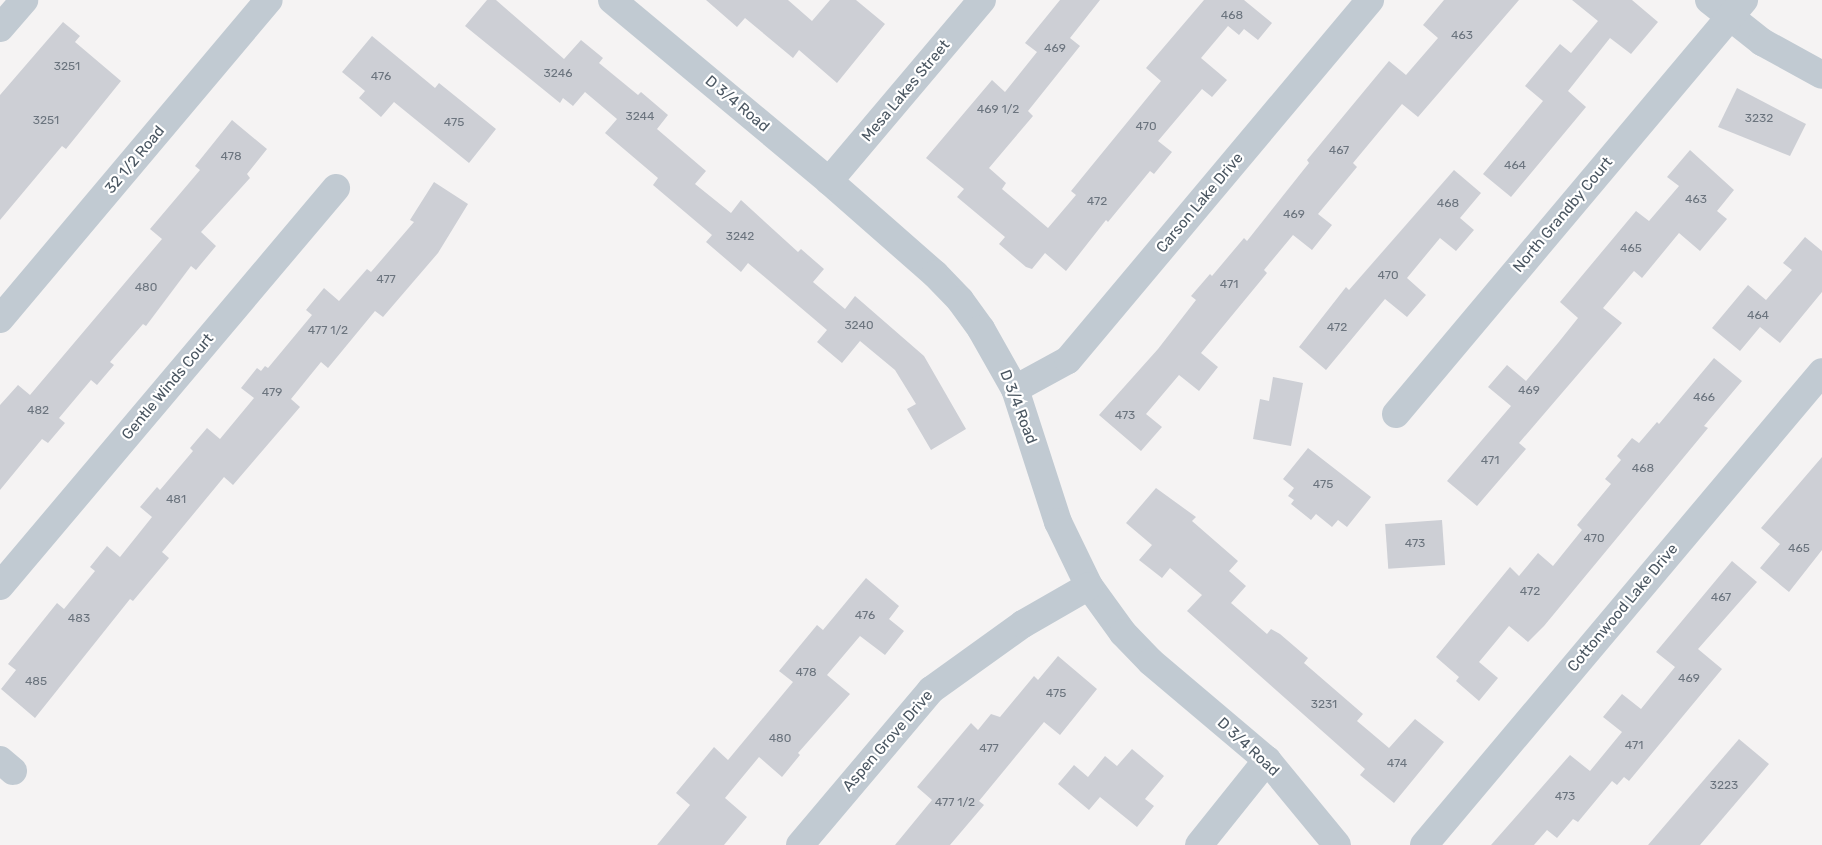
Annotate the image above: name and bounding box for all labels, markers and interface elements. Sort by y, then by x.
house number: 468 [1221,9,1243,23]
house number: 463 [1451,29,1473,43]
street label: Mesa Lakes Street [858,37,954,145]
house number: 469 [1044,42,1066,56]
house number: 3251 [54,60,80,74]
house number: 3246 [544,67,572,81]
house number: 476 [371,70,391,84]
street label: D 3/4 Road [701,72,773,136]
house number: 469 1/2 [977,103,1019,117]
house number: 3244 [625,110,655,124]
house number: 3232 [1745,112,1773,126]
house number: 3251 [33,114,59,128]
house number: 475 [444,116,464,130]
house number: 470 [1135,120,1157,134]
street label: 32 1/2 Road [101,122,169,198]
house number: 467 [1329,144,1349,158]
street label: Carson Lake Drive [1153,149,1247,257]
house number: 478 [220,150,242,164]
street label: North Grandby Court [1509,154,1617,276]
house number: 464 [1504,159,1526,173]
house number: 463 [1685,193,1707,207]
house number: 472 [1087,195,1107,209]
house number: 468 [1437,197,1459,211]
house number: 469 [1283,208,1305,222]
house number: 3242 [726,230,754,244]
house number: 465 [1620,242,1642,256]
house number: 470 [1377,269,1399,283]
house number: 477 [376,273,396,287]
house number: 471 [1220,278,1238,292]
house number: 480 [135,281,157,295]
house number: 464 [1747,309,1769,323]
house number: 3240 [844,319,874,333]
house number: 472 [1327,321,1347,335]
house number: 477 1/2 [308,324,348,338]
street label: Gentle Winds Court [118,330,218,444]
street label: D 3/4 Road [996,367,1040,447]
house number: 469 [1518,384,1540,398]
house number: 479 [262,386,282,400]
house number: 466 [1693,391,1715,405]
house number: 482 [27,404,49,418]
house number: 473 [1115,409,1135,423]
house number: 471 [1481,454,1499,468]
house number: 468 [1632,462,1654,476]
house number: 475 [1313,478,1333,492]
house number: 481 [166,493,186,507]
house number: 470 [1583,532,1605,546]
house number: 473 [1405,537,1425,551]
street label: Cottonwood Lake Drive [1564,540,1682,676]
house number: 465 [1788,542,1810,556]
house number: 472 [1520,585,1540,599]
house number: 467 [1711,591,1731,605]
house number: 476 [855,609,875,623]
house number: 483 [68,612,90,626]
house number: 478 [795,666,817,680]
house number: 469 [1678,672,1700,686]
house number: 485 [25,675,47,689]
street label: Aspen Grove Drive [839,687,937,795]
house number: 475 [1046,687,1066,701]
house number: 3231 [1311,698,1337,712]
street label: D 3/4 Road [1213,714,1283,780]
house number: 480 [769,732,791,746]
house number: 471 [1625,739,1643,753]
house number: 477 [979,742,999,756]
house number: 474 [1387,757,1407,771]
house number: 3223 [1710,779,1738,793]
house number: 473 [1555,790,1575,804]
house number: 477 1/2 [935,796,975,810]

